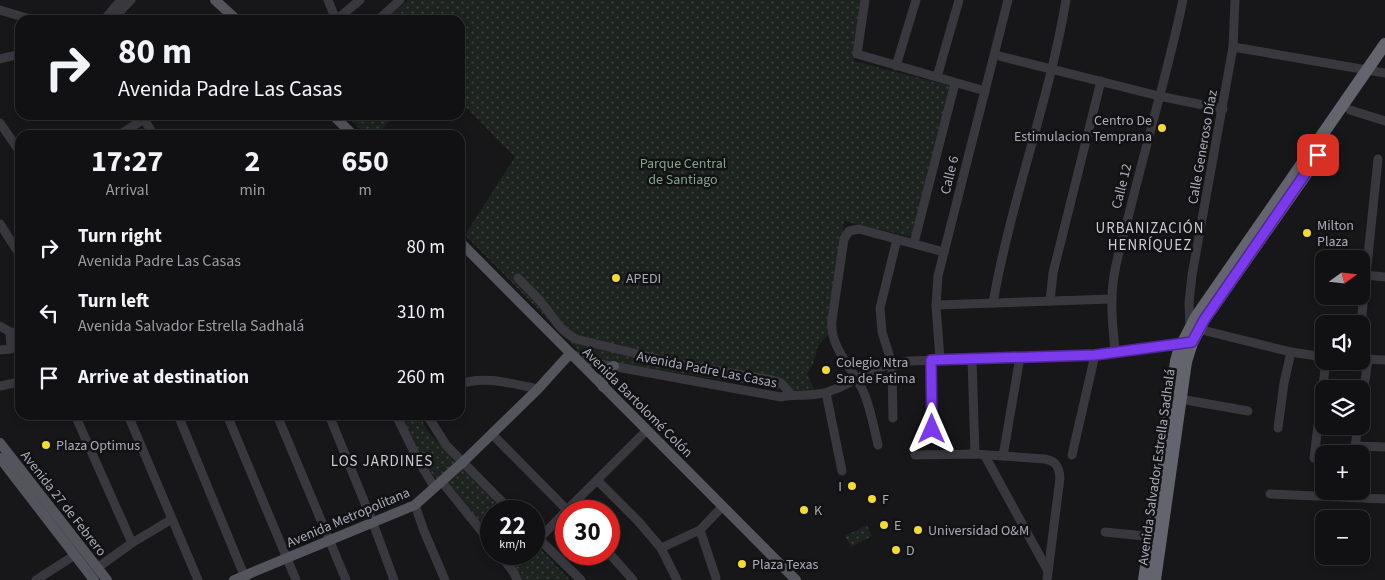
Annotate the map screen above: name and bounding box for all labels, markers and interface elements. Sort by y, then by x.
text: 80 m [118,27,192,77]
icon: right [35,35,100,100]
text: Avenida Padre Las Casas [118,73,342,105]
street label: Calle Generoso Díaz [1183,88,1223,206]
place label: Centro De Estimulacion Temprana [1014,111,1152,147]
marker: Centro De Estimulacion Temprana [1156,122,1168,134]
pin [1297,134,1339,176]
text: 17:27 [91,140,163,183]
text: 2 [244,140,260,183]
text: 650 [341,140,389,183]
icon: arrive [1304,141,1332,169]
park label: Parque Central de Santiago [640,154,727,190]
street label: Calle 6 [936,154,964,197]
street label: Calle 12 [1107,162,1137,211]
text: Arrival [106,179,149,201]
text: min [239,179,265,201]
text: m [359,179,372,201]
place label: Milton Plaza [1317,216,1354,252]
district label: URBANIZACIÓN HENRÍQUEZ [1096,218,1205,256]
text: Turn right [78,223,162,250]
marker: Milton Plaza [1301,227,1313,239]
icon: right [35,234,63,262]
text: 80 m [407,234,445,261]
text: Avenida Padre Las Casas [78,250,241,272]
north arrow [1315,250,1370,305]
map controls [1315,250,1370,565]
place label: APEDI [626,269,661,289]
marker: APEDI [610,272,622,284]
text: Turn left [78,288,149,315]
icon: left [35,299,63,327]
text: 310 m [397,299,445,326]
text: Avenida Salvador Estrella Sadhalá [78,315,304,337]
button: sound [1315,315,1370,370]
street label: Avenida Bartolomé Colón [578,343,697,462]
street label: Avenida Padre Las Casas [635,347,779,393]
place label: Colegio Ntra Sra de Fatima [836,353,916,389]
icon: arrive [35,364,63,392]
text: Arrive at destination [78,364,249,391]
text: 260 m [397,364,445,391]
marker: Colegio Ntra Sra de Fatima [820,364,832,376]
street label: Avenida Salvador Estrella Sadhalá [1133,368,1181,567]
button: layers [1315,380,1370,435]
position arrow [905,402,957,454]
place label: Plaza Optimus [56,436,140,456]
marker: Plaza Optimus [40,439,52,451]
button: + [1315,445,1370,500]
street label: Avenida 27 de Febrero [16,447,111,561]
district label: LOS JARDINES [331,451,433,472]
place label: I [838,477,842,497]
marker: I [846,480,858,492]
street label: Avenida Metropolitana [284,483,413,553]
place label: F [882,490,889,510]
marker: F [866,493,878,505]
speed limit sign: 30 [555,500,620,565]
place label: K [814,501,823,521]
marker: K [798,504,810,516]
text: 22 [499,508,526,544]
button: − [1315,510,1370,565]
place label: E [894,516,901,536]
marker: E [878,519,890,531]
place label: Universidad O&M [928,521,1029,541]
marker: Universidad O&M [912,524,924,536]
text: km/h [499,536,526,553]
place label: D [906,541,915,561]
marker: D [890,544,902,556]
place label: Plaza Texas [752,555,819,575]
marker: Plaza Texas [736,558,748,570]

